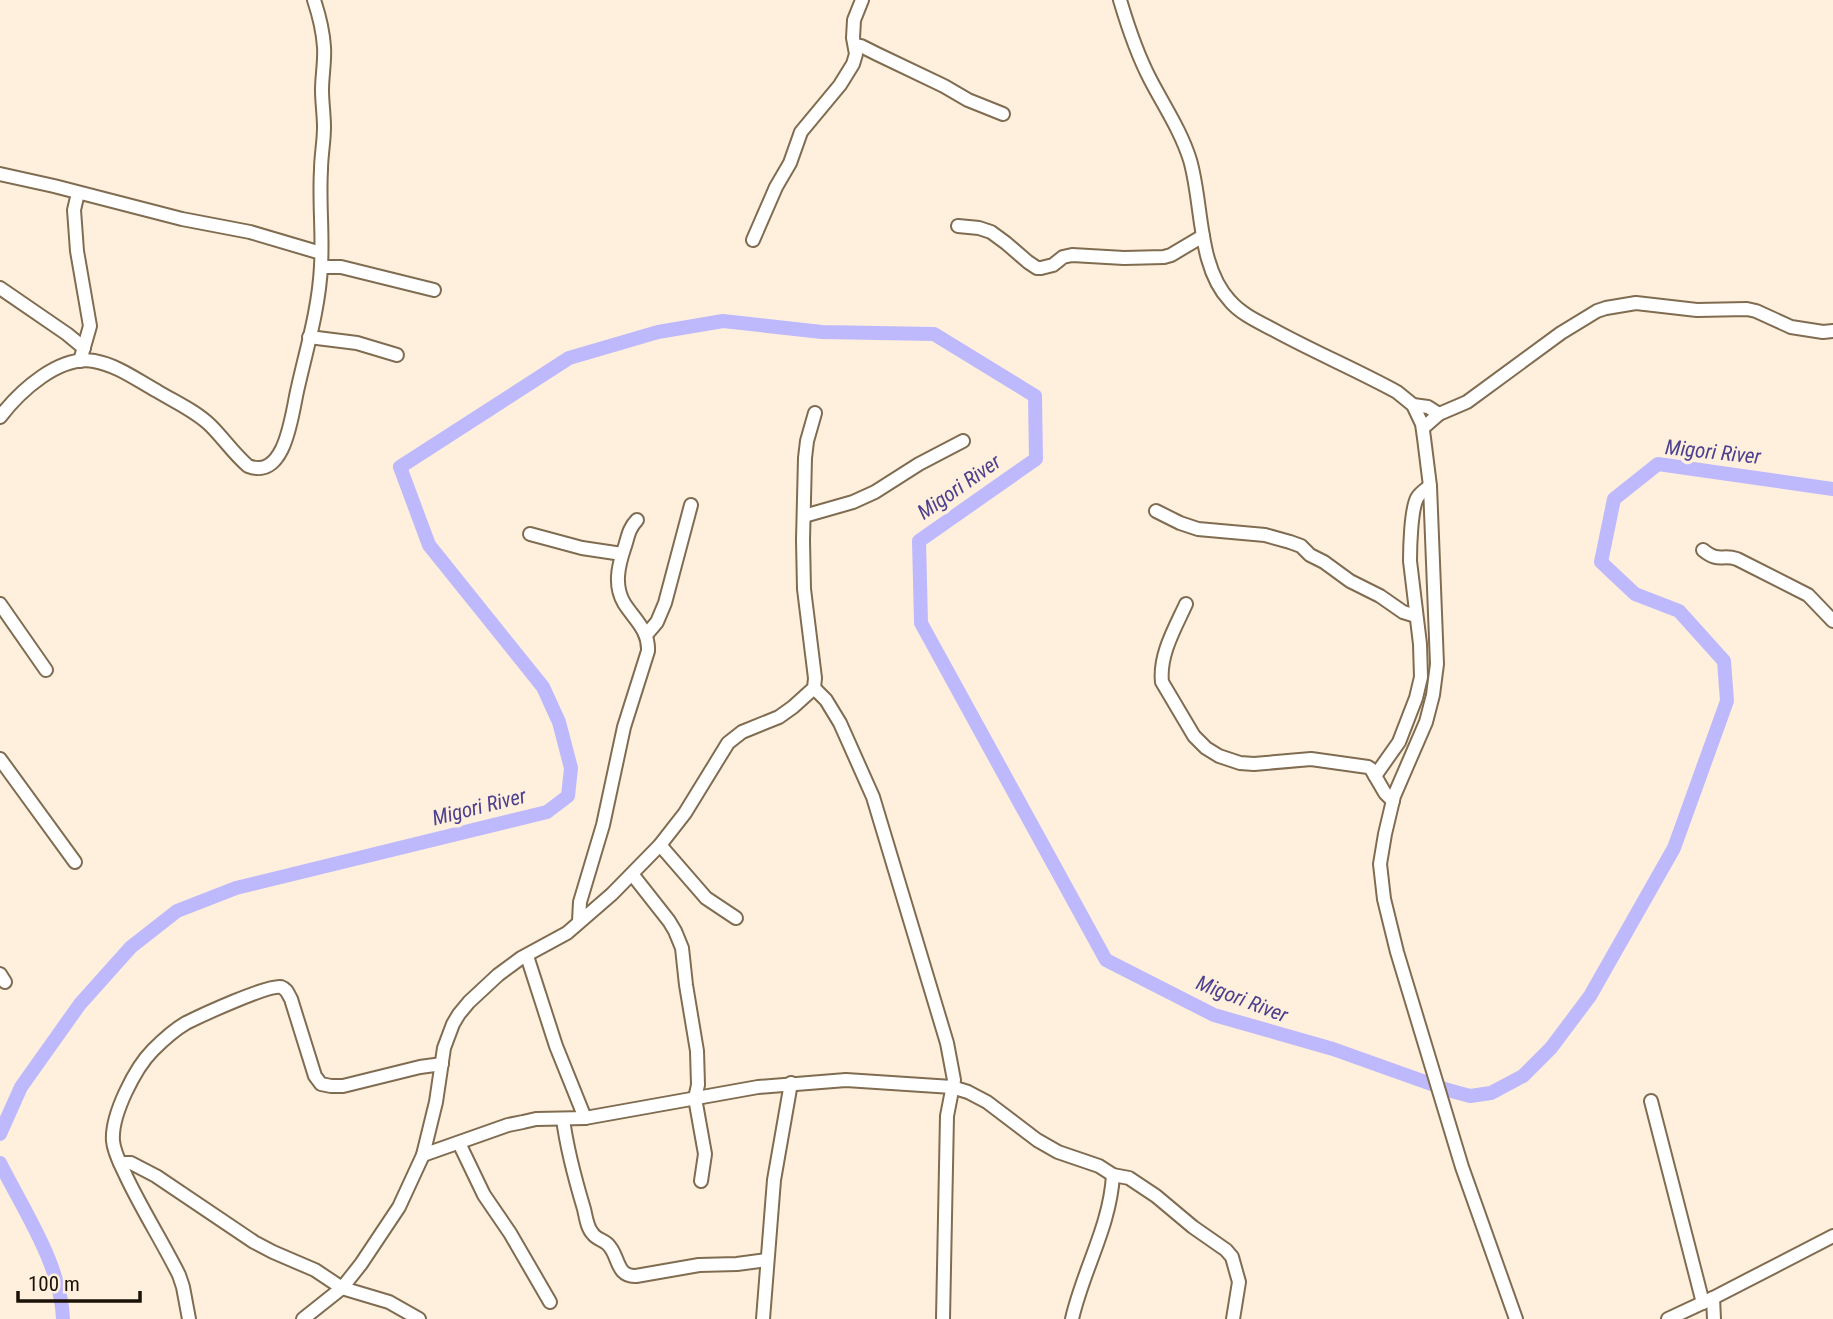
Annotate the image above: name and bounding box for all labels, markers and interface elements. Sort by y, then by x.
water label: Migori River [1664,435,1763,469]
water label: Migori River [913,449,1006,524]
water label: Migori River [430,784,529,830]
water label: Migori River [1193,971,1292,1028]
scale bar [18,1260,140,1304]
text: 100 m [28,1272,80,1296]

